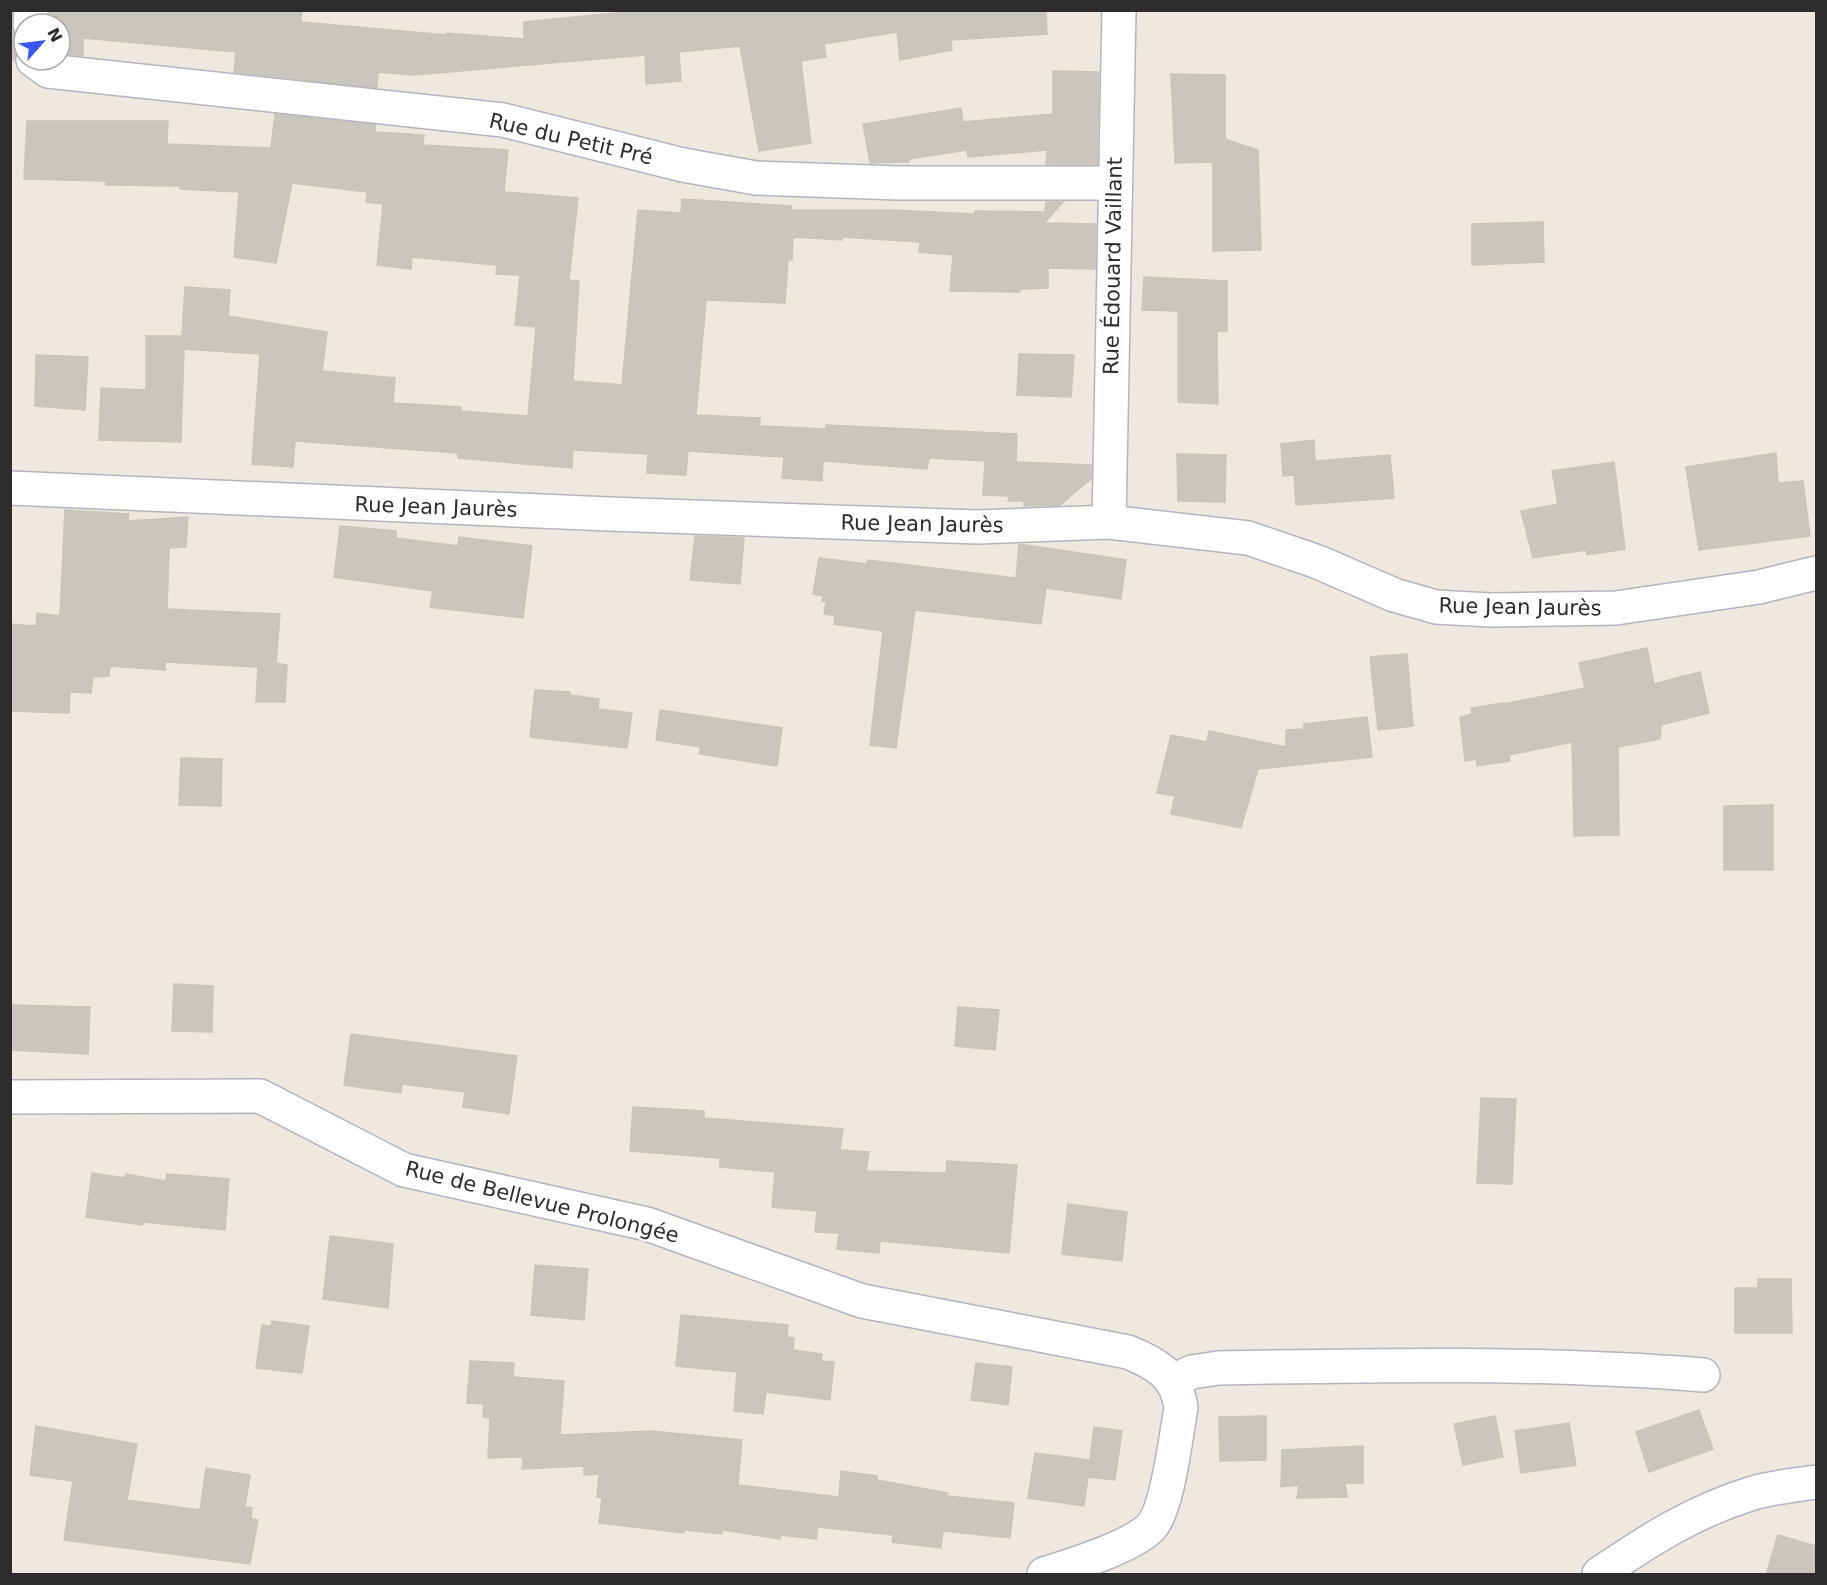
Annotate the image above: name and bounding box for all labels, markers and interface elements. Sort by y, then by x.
north arrow [12,12,72,72]
text: N [43,25,66,46]
street label: Rue du Petit Pré [487,109,655,169]
street label: Rue Édouard Vaillant [1098,157,1127,375]
street label: Rue Jean Jaurès [354,492,518,522]
street label: Rue Jean Jaurès [840,511,1004,537]
street label: Rue Jean Jaurès [1438,594,1602,620]
street label: Rue de Bellevue Prolongée [403,1156,681,1248]

